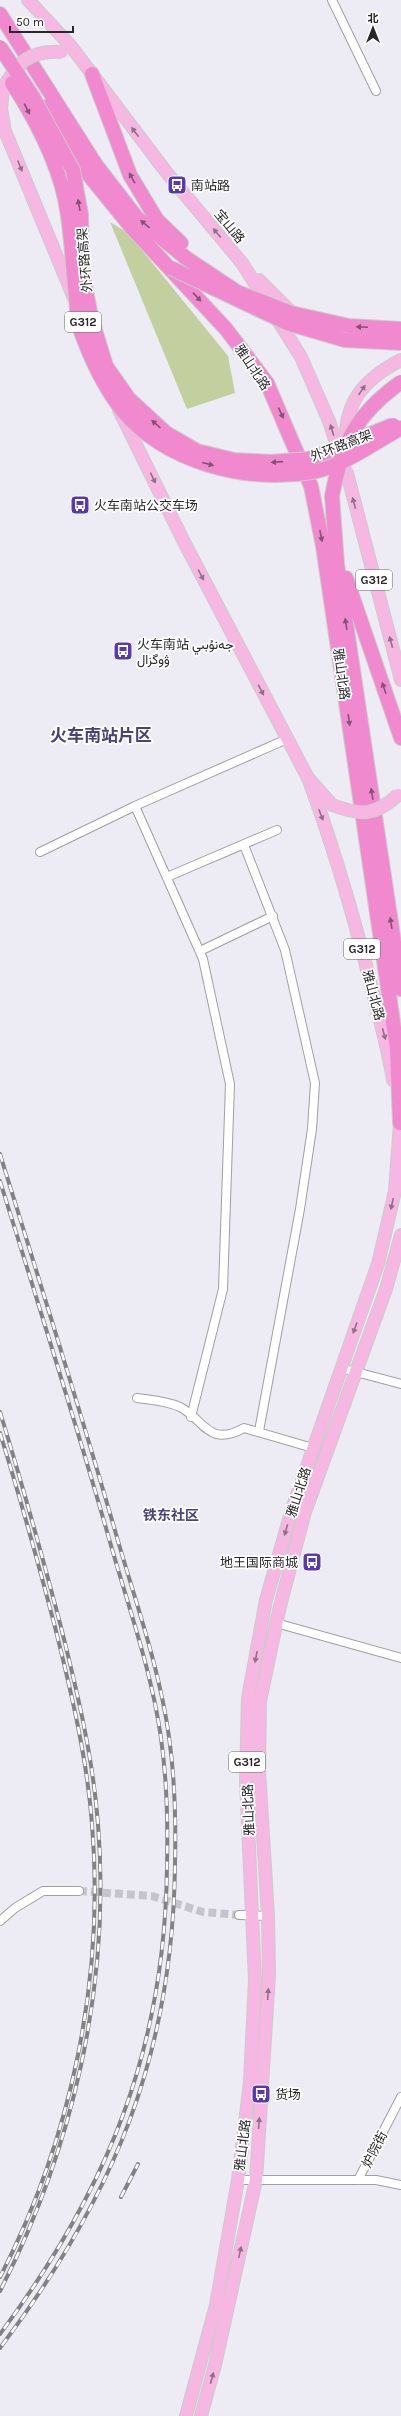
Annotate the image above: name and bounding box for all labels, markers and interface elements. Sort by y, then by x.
scale bar [10,8,73,34]
north arrow [353,8,393,48]
text: 北 [368,12,379,25]
text: 50 m [16,15,44,29]
one-way arrow [24,104,30,115]
one-way arrow [131,126,140,137]
one-way arrow [17,160,23,172]
one-way arrow [129,172,135,184]
bus stop icon: 南站路 [166,174,188,196]
place label: 南站路 [191,178,230,193]
one-way arrow [76,199,82,211]
street label: 宝山路 [211,207,248,246]
one-way arrow [140,220,150,229]
street label: 外环路高架 [74,227,95,293]
one-way arrow [213,227,222,238]
one-way arrow [192,292,202,302]
road number: G312 [65,312,101,332]
one-way arrow [356,324,368,331]
street label: 雅山北路 [232,342,273,393]
one-way arrow [358,385,366,395]
one-way arrow [278,408,284,419]
one-way arrow [151,420,161,429]
one-way arrow [329,423,335,435]
street label: 外环路高架 [308,427,374,464]
one-way arrow [271,458,283,465]
one-way arrow [202,462,215,468]
one-way arrow [150,473,156,484]
bus stop icon: 火车南站公交车场 [69,494,91,516]
one-way arrow [351,497,357,509]
place label: 火车南站公交车场 [94,498,198,513]
one-way arrow [319,530,325,542]
one-way arrow [198,569,204,581]
road number: G312 [356,570,392,590]
one-way arrow [343,618,349,630]
one-way arrow [388,636,394,648]
place label: 火车南站 جەنۇبىي ۋوگزال [137,637,234,668]
bus stop icon: 火车南站 جەنۇبىي ۋوگزال [112,640,134,662]
street label: 雅山北路 [330,647,353,701]
one-way arrow [380,682,386,694]
one-way arrow [258,684,264,696]
one-way arrow [346,714,352,726]
district label: 火车南站片区 [50,725,152,745]
one-way arrow [369,788,375,800]
one-way arrow [319,809,325,821]
one-way arrow [388,917,394,929]
road number: G312 [344,939,380,959]
street label: 雅山北路 [360,968,387,1022]
one-way arrow [381,1028,387,1040]
one-way arrow [388,1197,394,1210]
one-way arrow [352,1323,358,1335]
street label: 雅山北路 [283,1465,314,1519]
district label: 铁东社区 [143,1507,199,1524]
one-way arrow [282,1524,288,1537]
bus stop icon: 地王国际商城 [301,1551,323,1573]
place label: 地王国际商城 [220,1555,298,1570]
one-way arrow [252,1651,258,1663]
road number: G312 [229,1752,265,1772]
street label: 雅山北路 [240,1784,257,1836]
one-way arrow [264,1988,271,2000]
bus stop icon: 货场 [250,2083,272,2105]
place label: 货场 [275,2087,301,2102]
one-way arrow [256,2117,263,2129]
street label: 雅山北路 [232,2118,253,2172]
street label: 炉院街 [359,2128,390,2170]
one-way arrow [238,2245,244,2258]
one-way arrow [209,2372,215,2384]

